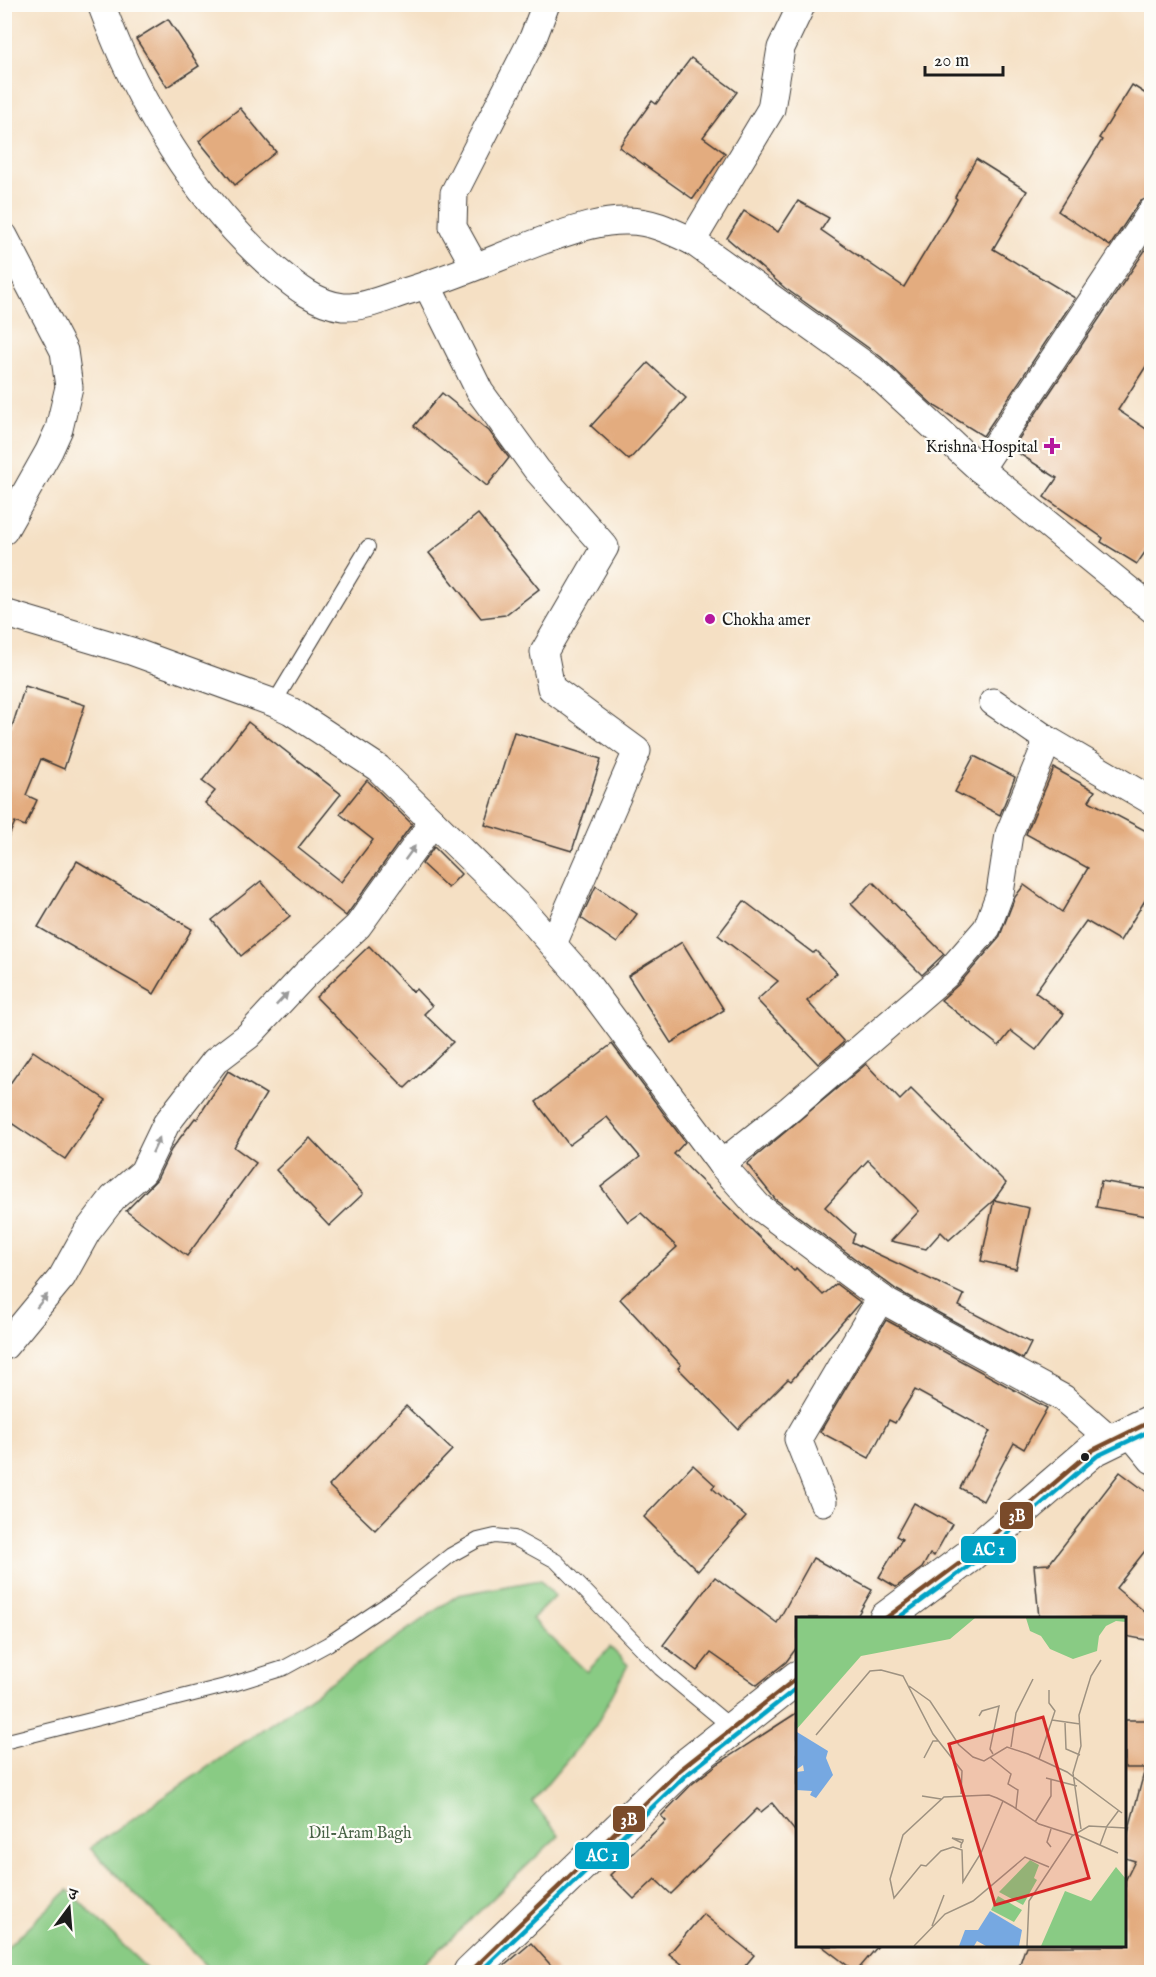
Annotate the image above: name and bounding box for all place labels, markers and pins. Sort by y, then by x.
marker: Krishna Hospital [1043,437,1061,455]
place label: Krishna Hospital [926,438,1039,458]
place label: Chokha amer [722,611,810,631]
marker: Chokha amer [703,612,717,626]
unlabelled marker [1079,1451,1091,1463]

